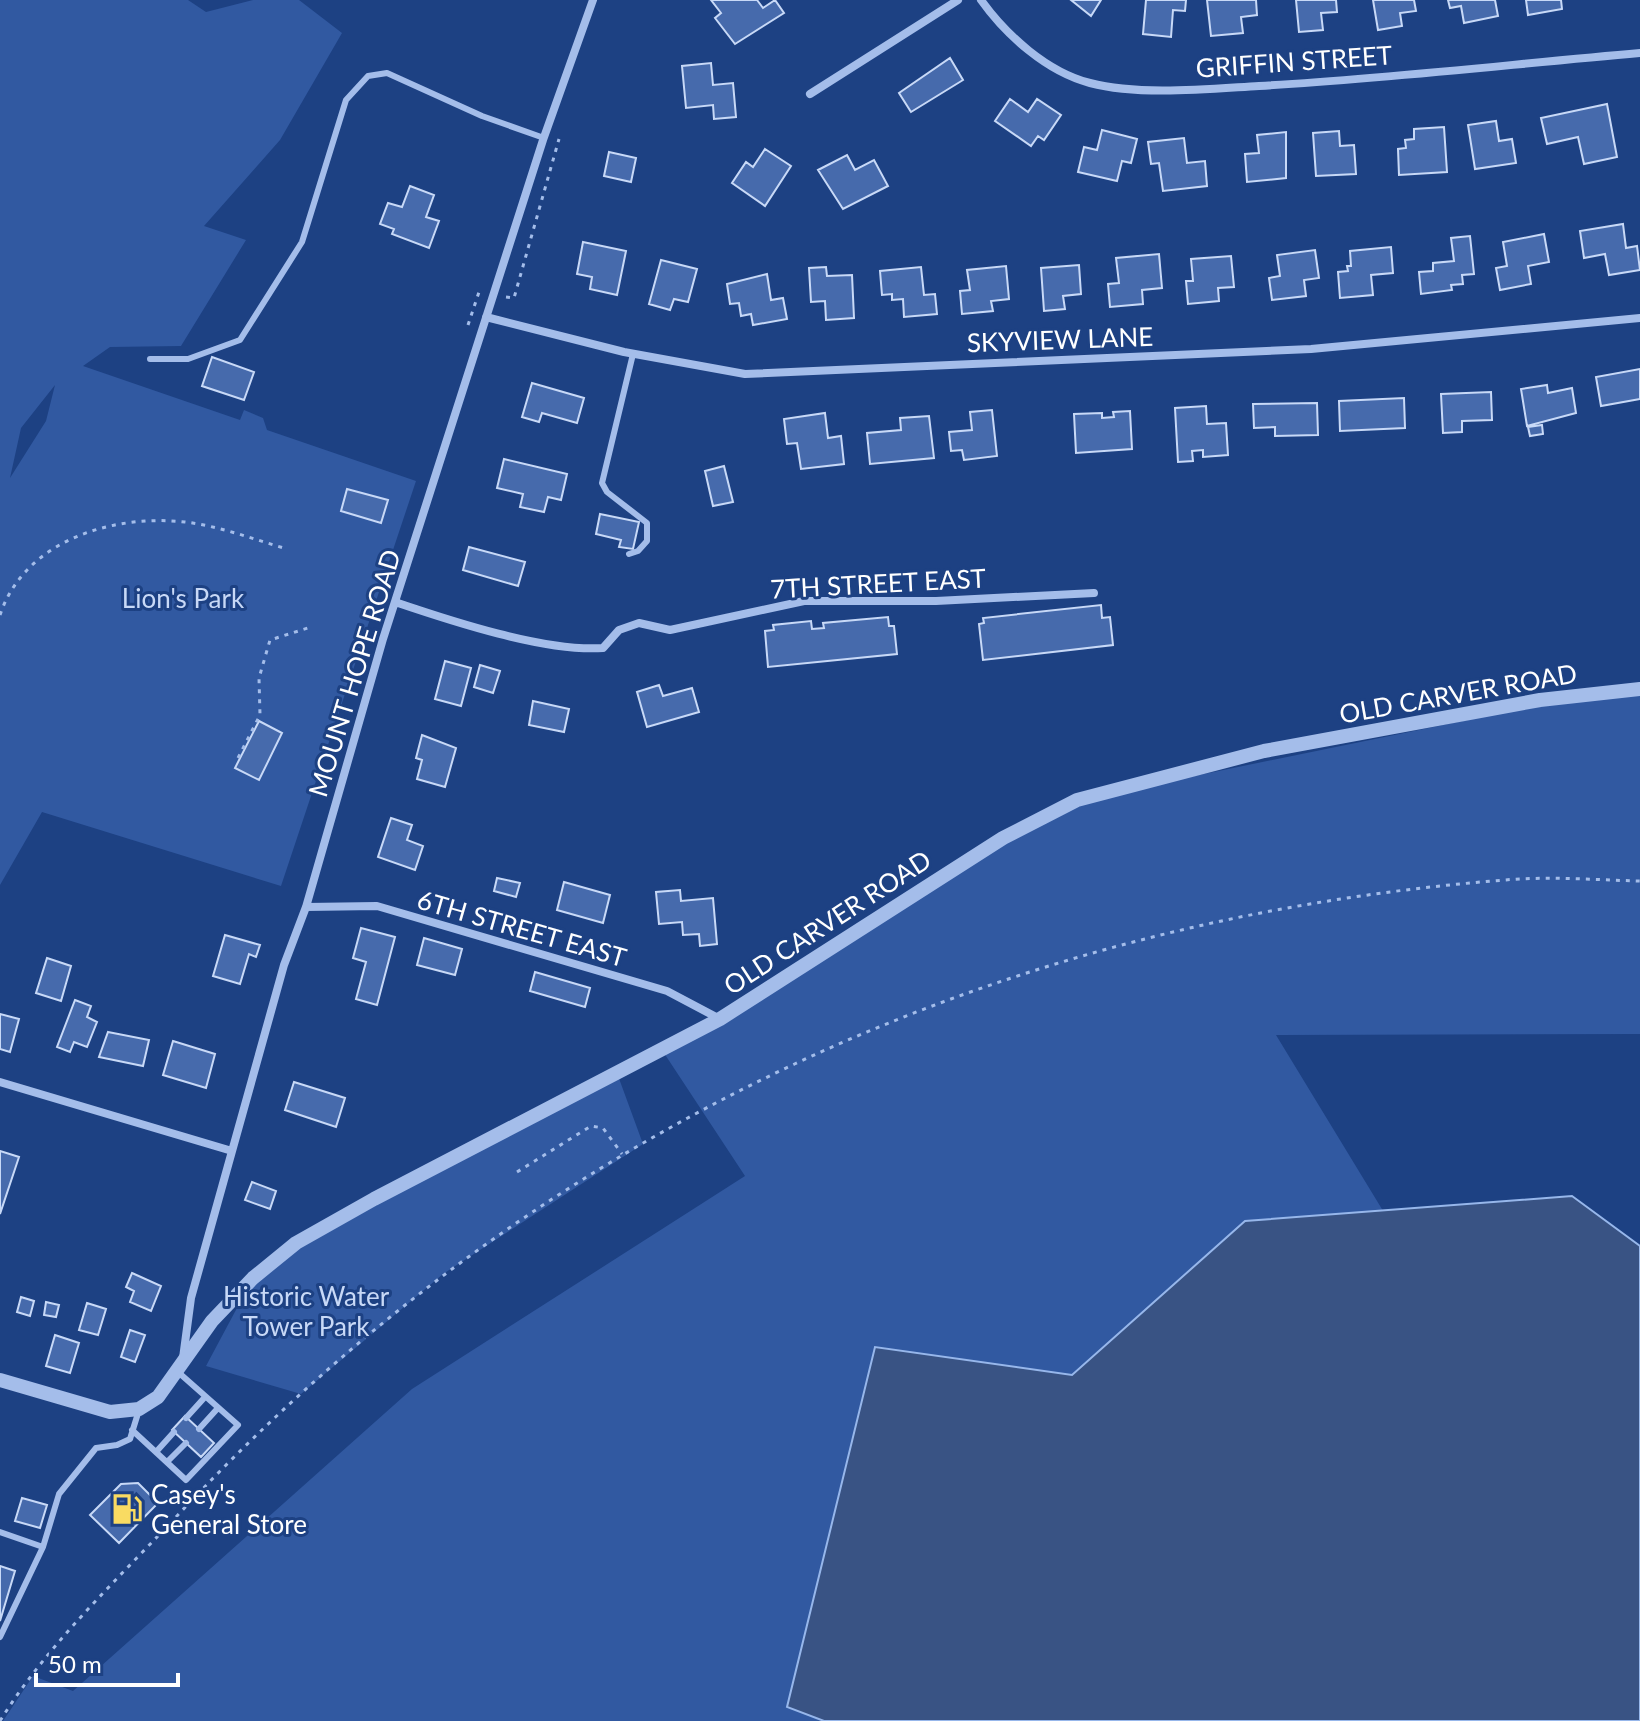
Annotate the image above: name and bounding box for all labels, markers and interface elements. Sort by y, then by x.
street label: GRIFFIN STREET [1195,38,1393,84]
street label: SKYVIEW LANE [966,320,1154,358]
street label: MOUNT HOPE ROAD [301,545,407,801]
street label: 7TH STREET EAST [769,561,987,605]
park label: Lion's Park [122,582,245,614]
street label: OLD CARVER ROAD [1337,656,1579,730]
street label: OLD CARVER ROAD [717,843,937,1001]
street label: 6TH STREET EAST [414,883,630,973]
park label: Historic Water Tower Park [223,1280,390,1342]
place label: Casey's General Store [151,1478,307,1540]
fuel station icon: Casey's General Store [110,1492,144,1526]
scale bar [36,1637,178,1687]
text: 50 m [48,1649,102,1678]

